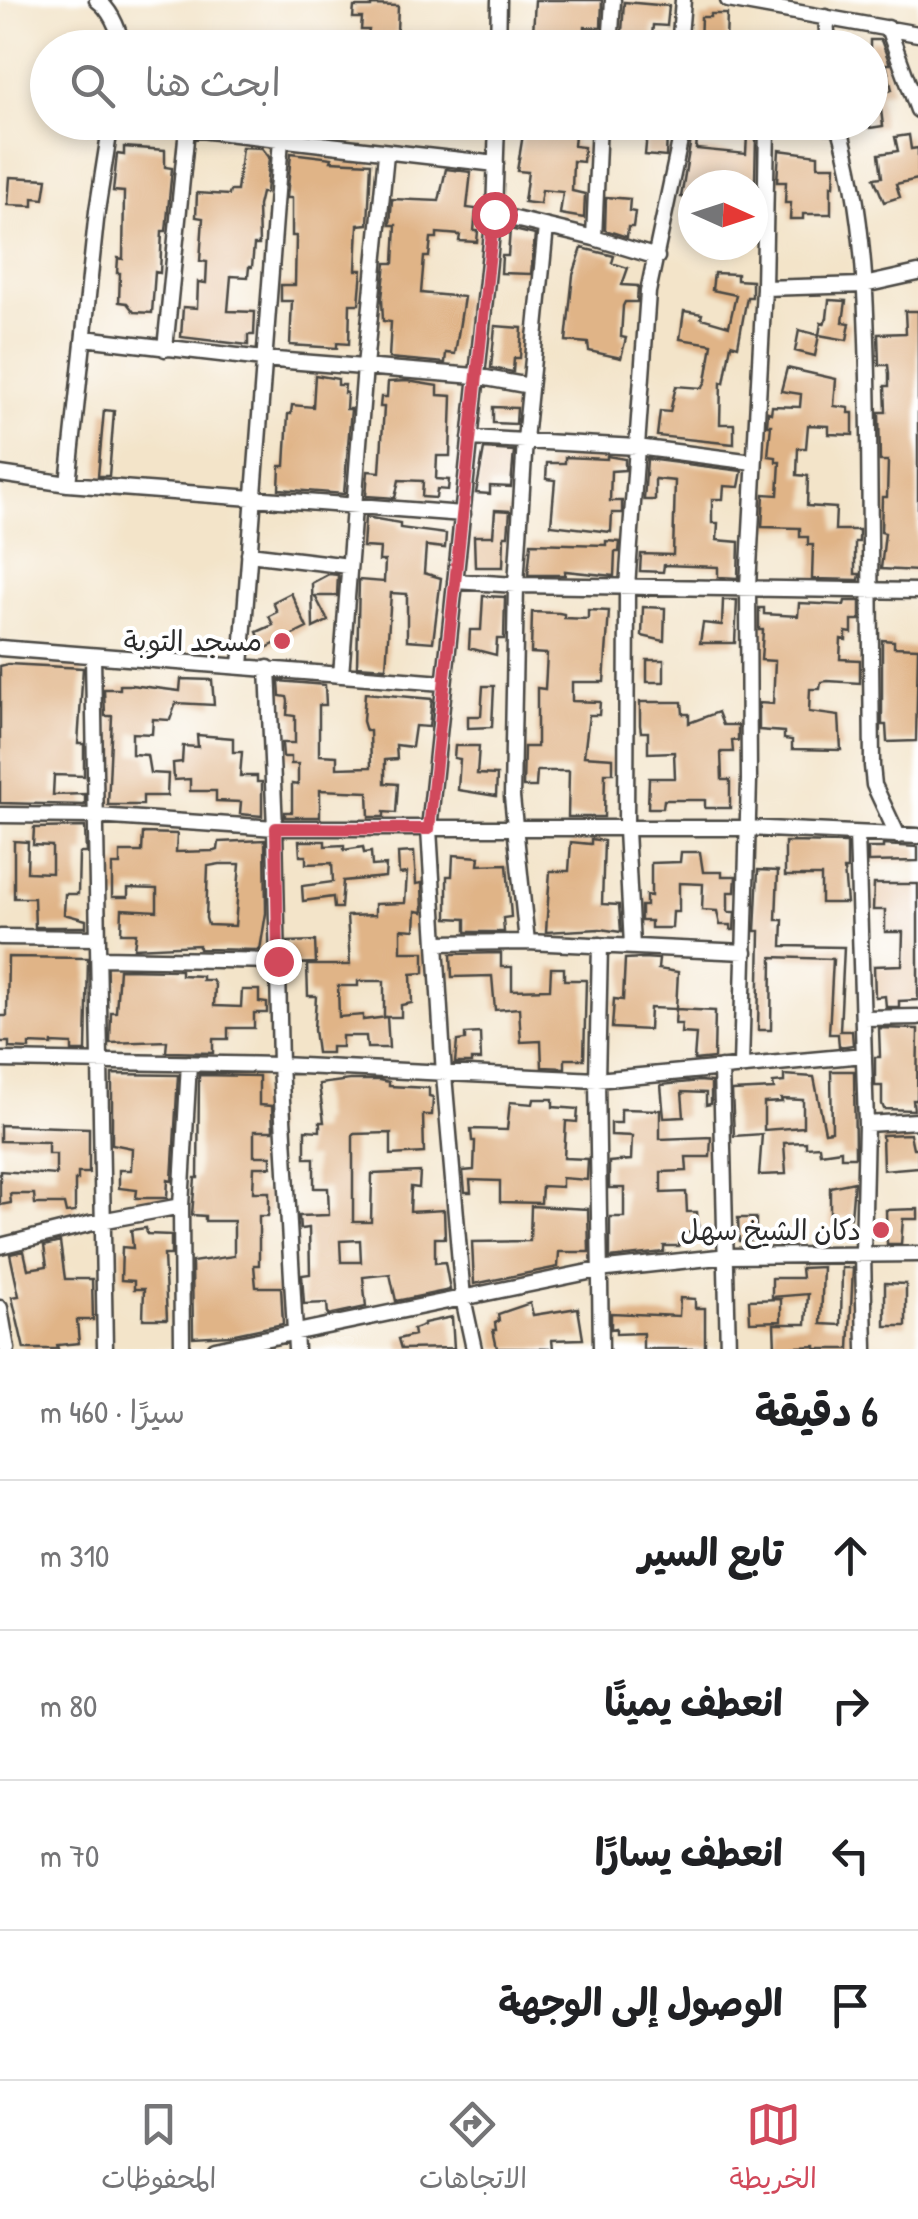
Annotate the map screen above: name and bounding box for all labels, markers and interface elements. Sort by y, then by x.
search box [30,30,888,140]
text: ابحث هنا [145,56,281,108]
icon: search [65,58,120,113]
north arrow [678,170,768,260]
route start [472,192,518,238]
place label: مسجد التوبة [124,622,262,660]
marker: مسجد التوبة [271,630,293,652]
route end [256,939,302,985]
place label: دكان الشيخ سهل [680,1211,861,1249]
marker: دكان الشيخ سهل [870,1219,892,1241]
text: 6 دقيقة [755,1382,878,1439]
text: سيرًا · 460 m [40,1390,185,1433]
text: تابع السير [639,1526,783,1578]
icon: ahead [823,1528,878,1583]
text: 310 m [40,1534,109,1577]
text: انعطف يمينًا [605,1676,783,1728]
icon: right [823,1678,878,1733]
text: 80 m [40,1684,97,1727]
text: انعطف يسارًا [595,1826,783,1878]
icon: left [823,1828,878,1883]
text: 70 m [40,1834,99,1877]
text: الوصول إلى الوجهة [498,1976,783,2028]
icon: arrive [823,1978,878,2033]
tab: المحفوظات [101,2097,217,2203]
tab: الاتجاهات [419,2097,527,2203]
tab: الخريطة [729,2097,817,2203]

